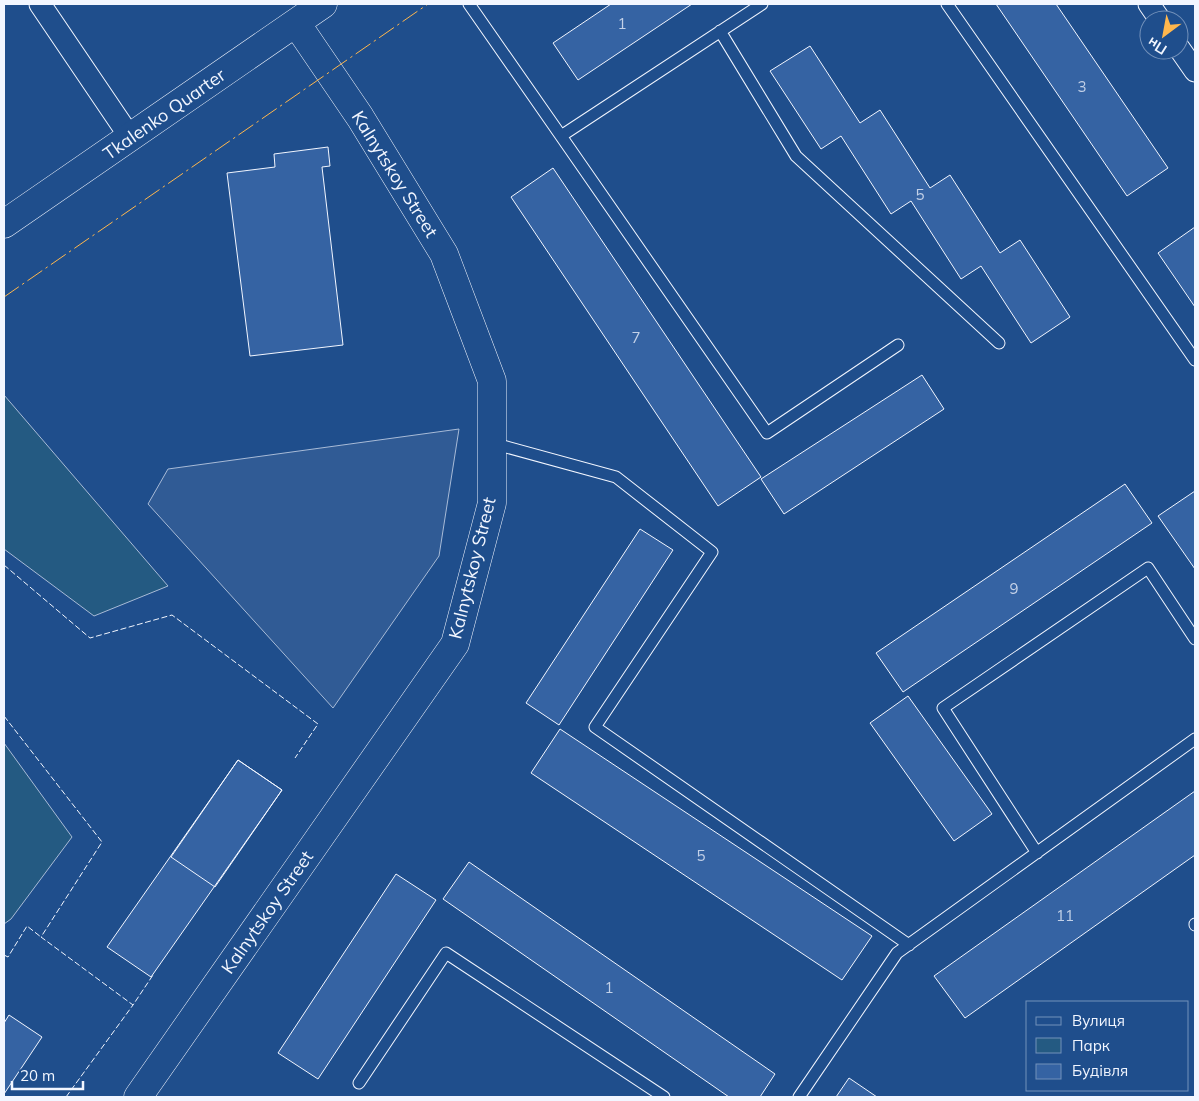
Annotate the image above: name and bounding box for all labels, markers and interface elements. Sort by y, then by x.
north arrow [1139,10,1189,60]
house number: 1 [617,14,627,33]
text: Пн [1144,33,1170,59]
street label: Tkalenko Quarter [98,63,230,165]
house number: 3 [1077,77,1087,96]
street label: Kalnytskoy Street [347,106,443,242]
house number: 5 [915,185,925,204]
house number: 7 [631,328,641,347]
street label: Kalnytskoy Street [443,495,501,641]
house number: 9 [1009,579,1019,598]
street label: Kalnytskoy Street [216,846,318,978]
house number: 5 [696,846,706,865]
house number: 11 [1056,906,1074,925]
house number: 1 [604,978,614,997]
legend [1026,1001,1189,1091]
text: Вулиця [1072,1011,1125,1030]
text: Парк [1072,1036,1111,1055]
scale bar [12,1058,84,1090]
text: Будівля [1072,1061,1128,1080]
text: 20 m [20,1066,55,1085]

